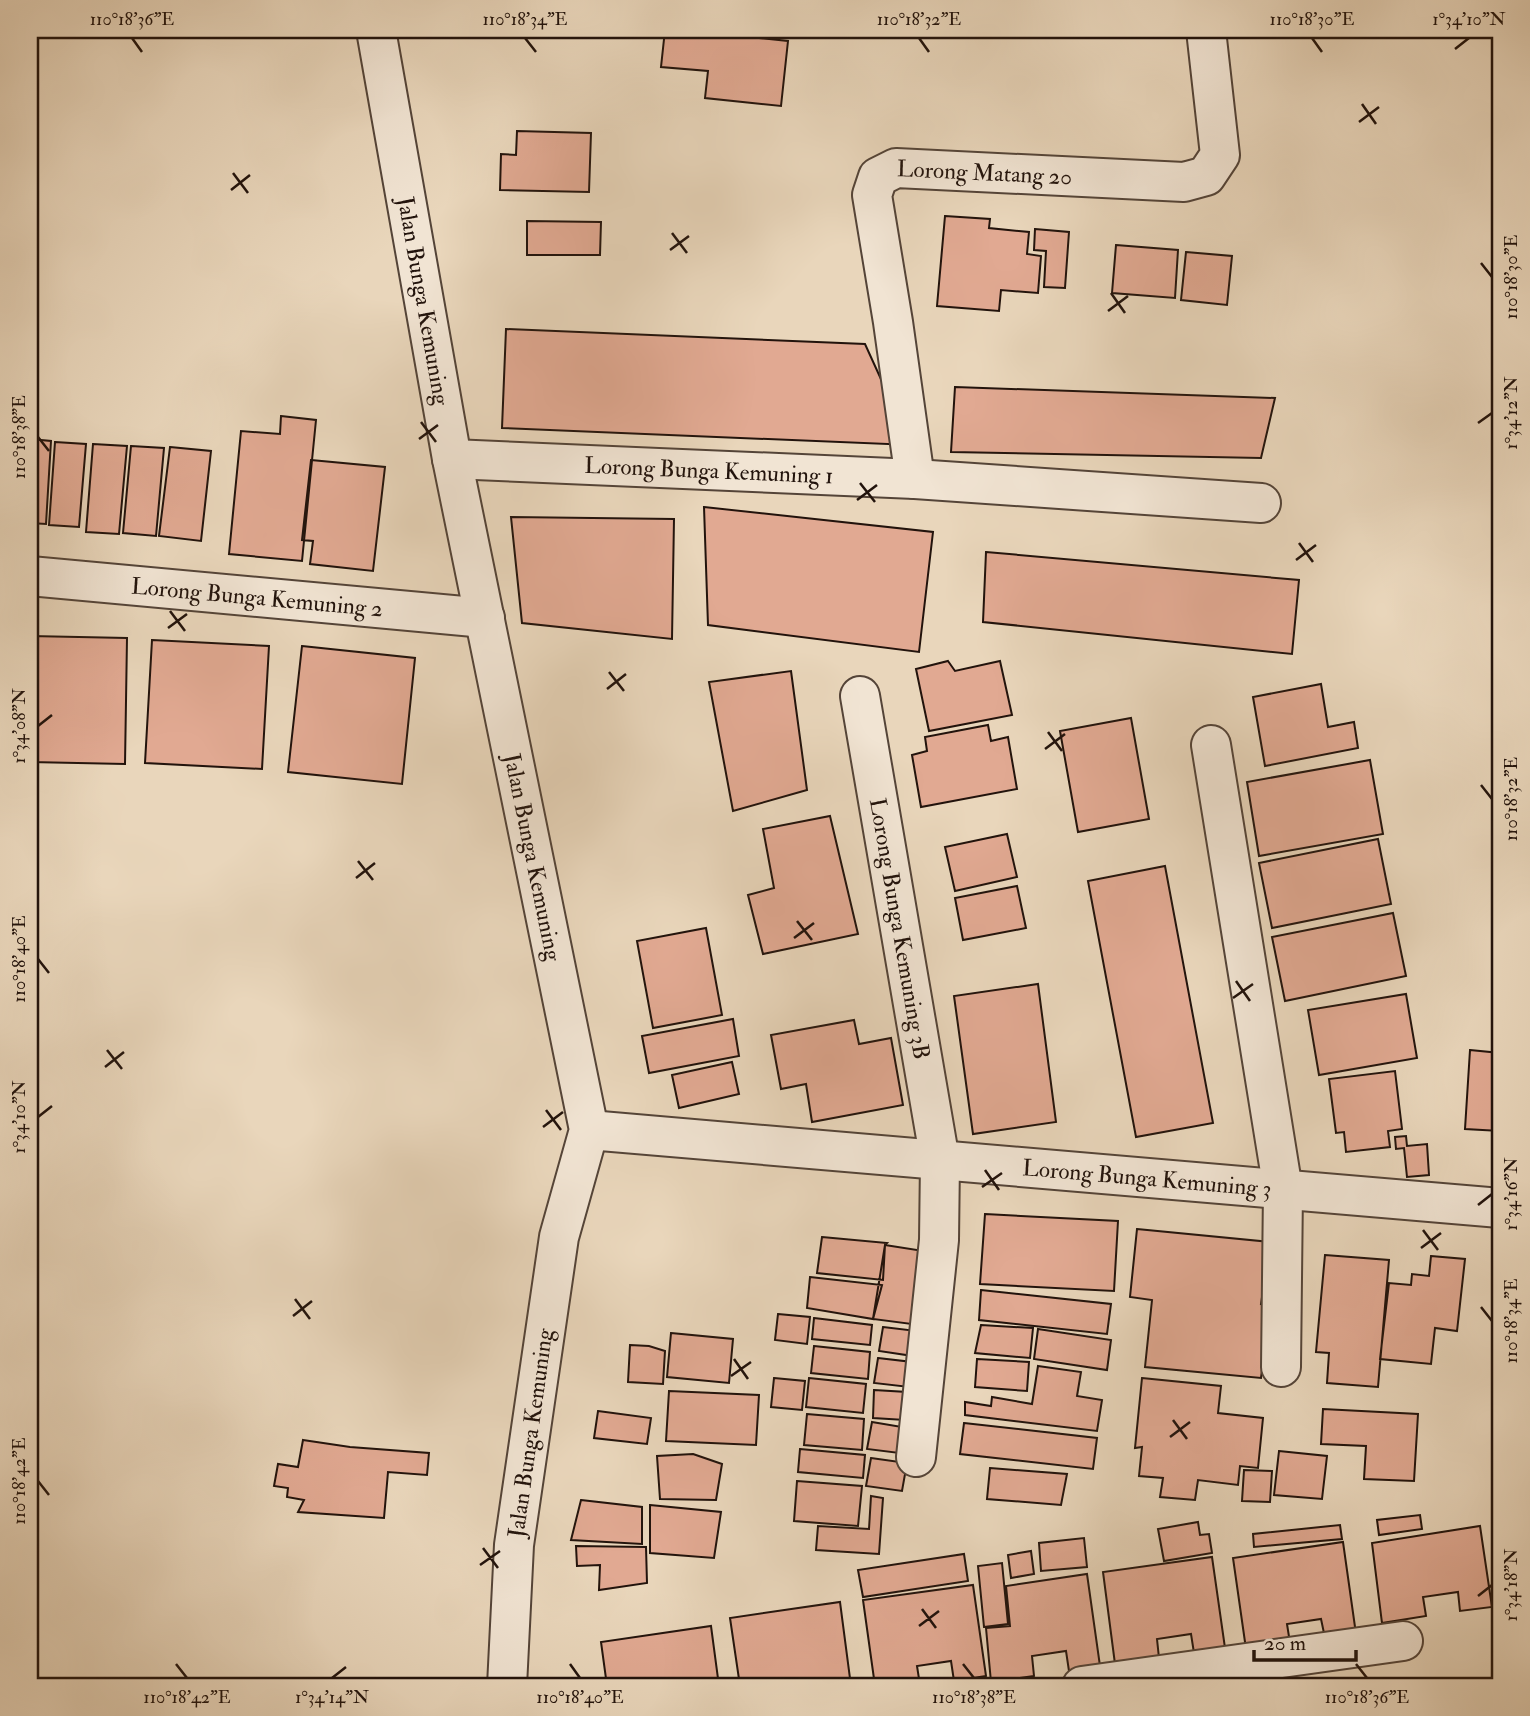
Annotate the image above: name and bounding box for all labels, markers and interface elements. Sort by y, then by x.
text: 110°18'36"E [90,8,174,31]
text: 110°18'34"E [482,8,568,31]
text: 110°18'32"E [877,8,961,31]
text: 110°18'30"E [1270,8,1354,31]
text: 1°34'10"N [1432,8,1506,31]
street label: Lorong Matang 20 [896,154,1073,192]
street label: Jalan Bunga Kemuning [391,193,456,408]
text: 110°18'30"E [1500,235,1523,319]
text: 1°34'12"N [1500,376,1523,450]
text: 110°18'38"E [8,395,31,479]
street label: Lorong Bunga Kemuning 1 [584,451,834,490]
street label: Lorong Bunga Kemuning 2 [130,571,384,624]
text: 1°34'08"N [8,688,31,764]
street label: Jalan Bunga Kemuning [497,750,568,964]
text: 110°18'32"E [1500,757,1523,841]
street label: Lorong Bunga Kemuning 3B [863,796,936,1062]
text: 110°18'40"E [8,915,31,1003]
text: 1°34'10"N [8,1080,31,1154]
street label: Lorong Bunga Kemuning 3 [1021,1153,1273,1203]
text: 1°34'16"N [1500,1157,1523,1231]
text: 110°18'34"E [1500,1278,1523,1364]
street label: Jalan Bunga Kemuning [501,1326,560,1540]
text: 110°18'42"E [8,1437,31,1525]
text: 1°34'18"N [1500,1549,1523,1621]
scale bar [1254,1618,1355,1662]
text: 20 m [1264,1630,1306,1657]
text: 110°18'42"E [143,1686,231,1709]
text: 1°34'14"N [295,1686,369,1709]
text: 110°18'40"E [536,1686,624,1709]
text: 110°18'38"E [932,1686,1016,1709]
text: 110°18'36"E [1325,1686,1409,1709]

